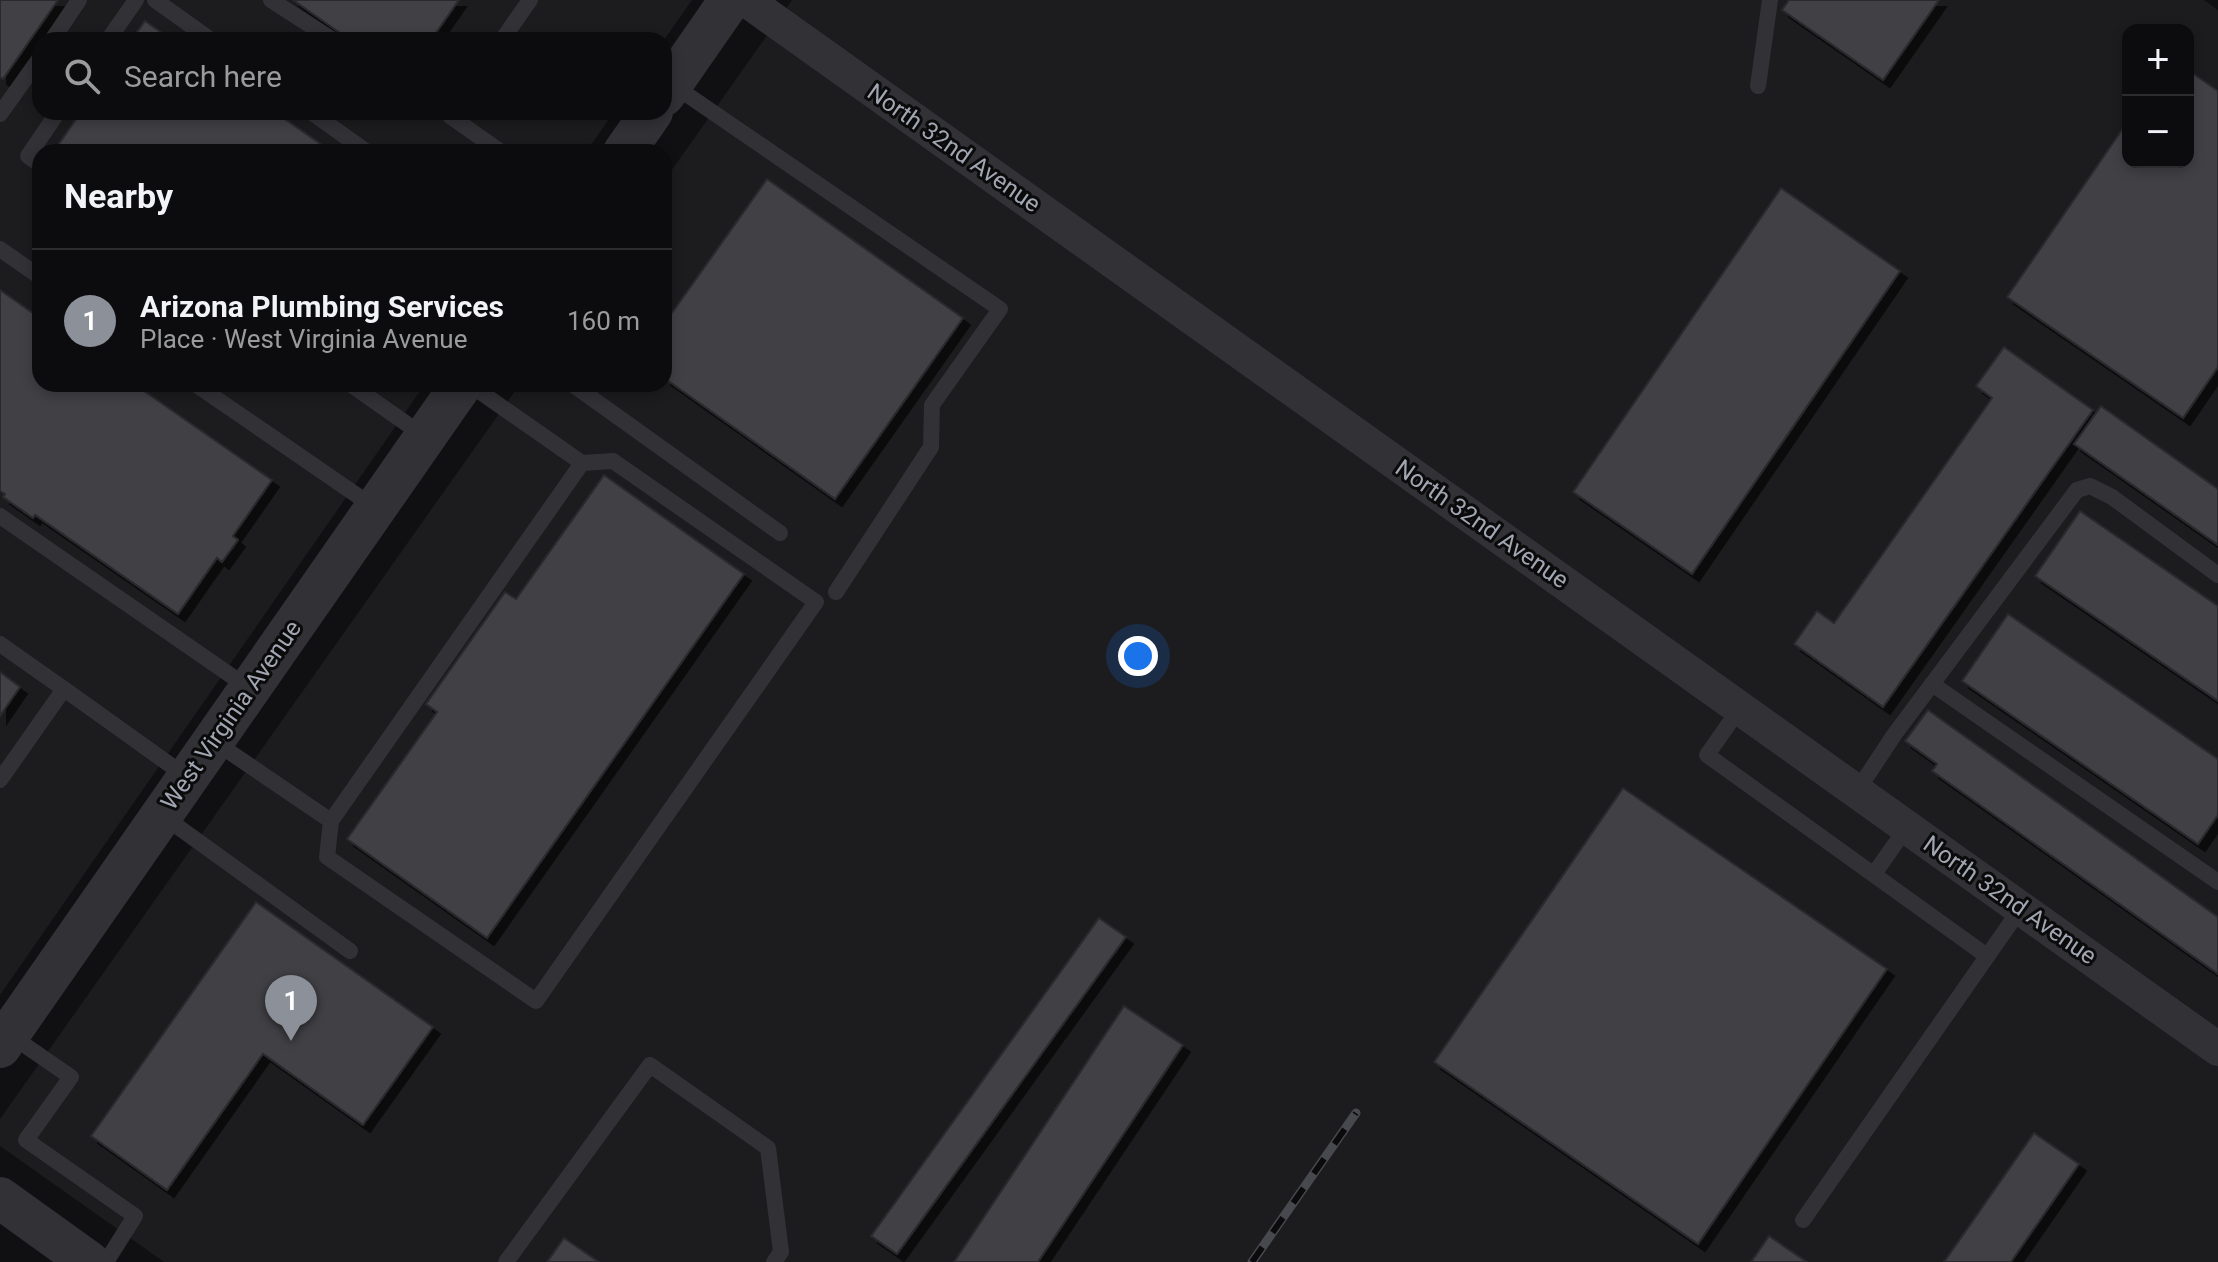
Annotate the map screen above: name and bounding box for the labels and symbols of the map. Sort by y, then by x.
street label: North 32nd Avenue [862,78,1046,218]
street label: North 32nd Avenue [1390,454,1574,594]
street label: West Virginia Avenue [155,615,307,815]
your location [1118,636,1158,676]
street label: North 32nd Avenue [1918,830,2102,970]
pin: 1 [265,975,317,1041]

